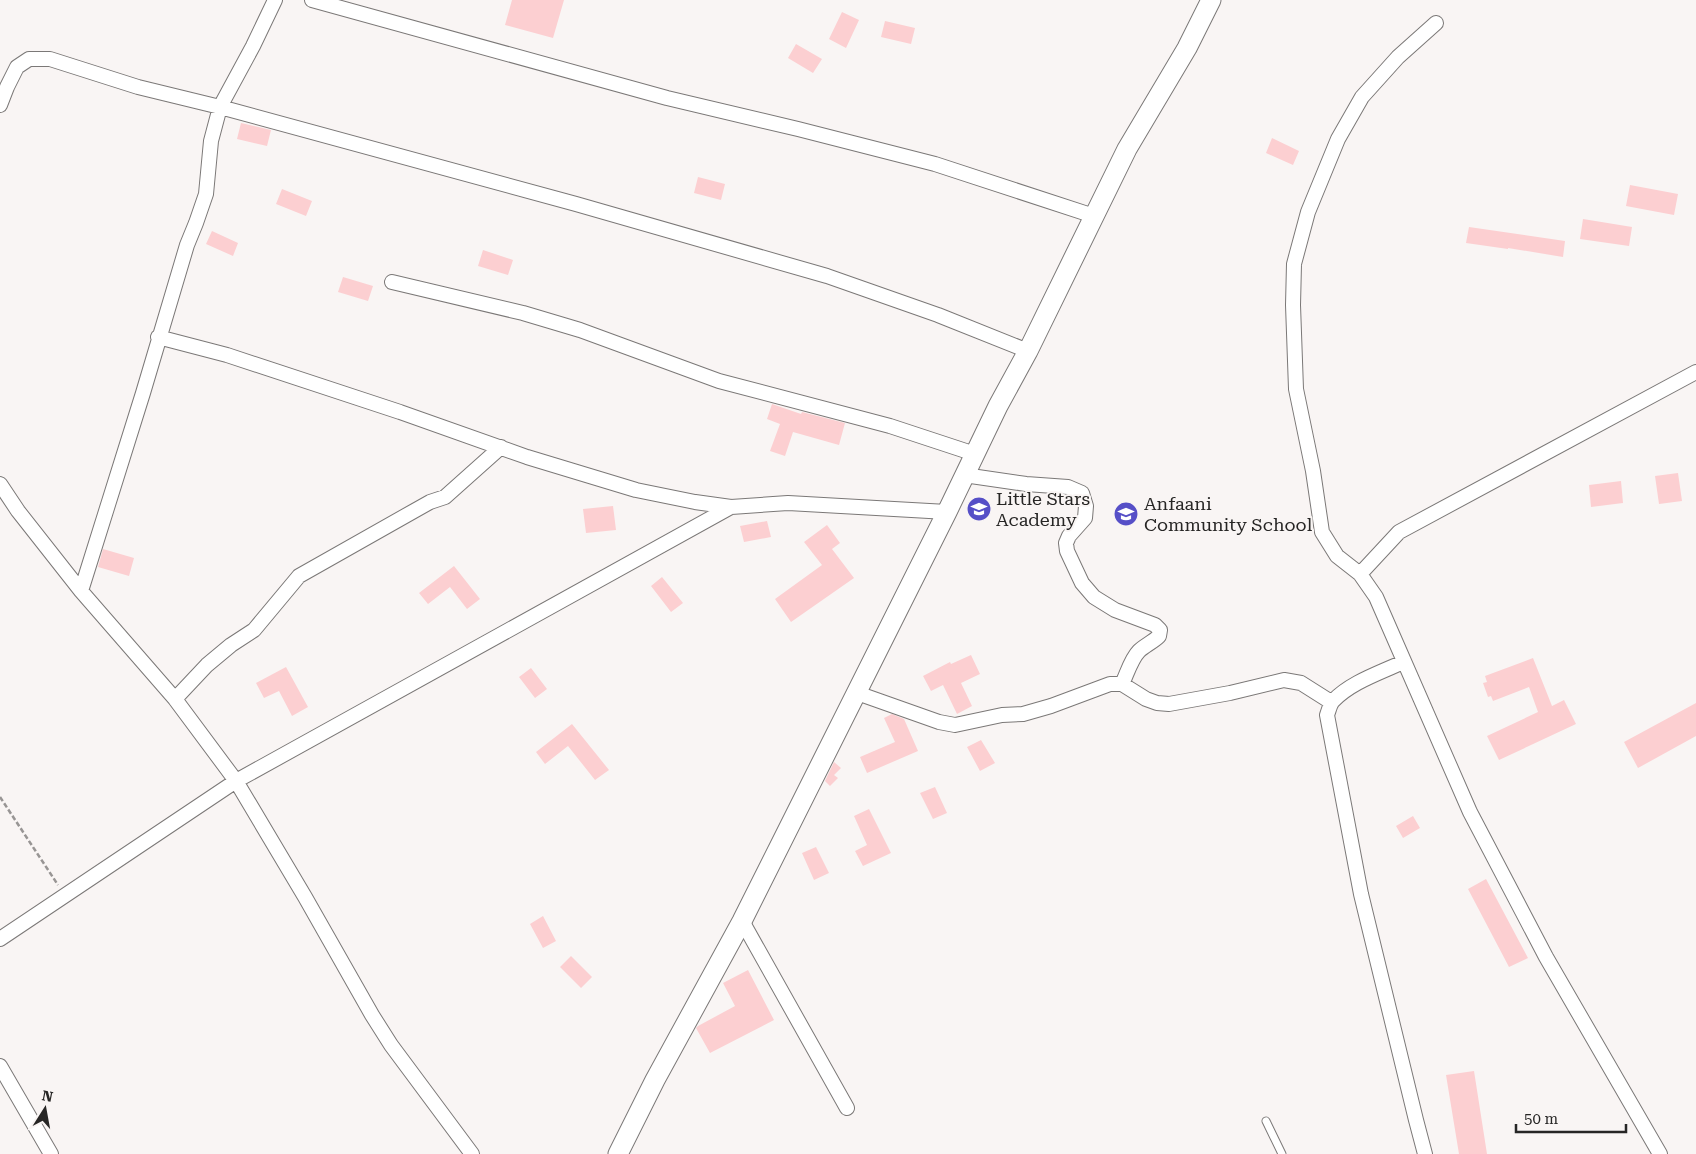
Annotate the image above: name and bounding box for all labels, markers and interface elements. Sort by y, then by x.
place label: Little Stars Academy [996,488,1090,530]
place label: Anfaani Community School [1144,493,1313,535]
school or university icon: Little Stars Academy [966,496,992,522]
school or university icon: Anfaani Community School [1113,501,1139,527]
north arrow [20,1084,70,1134]
text: N [41,1087,55,1105]
scale bar [1516,1102,1626,1134]
text: 50 m [1524,1110,1559,1128]

